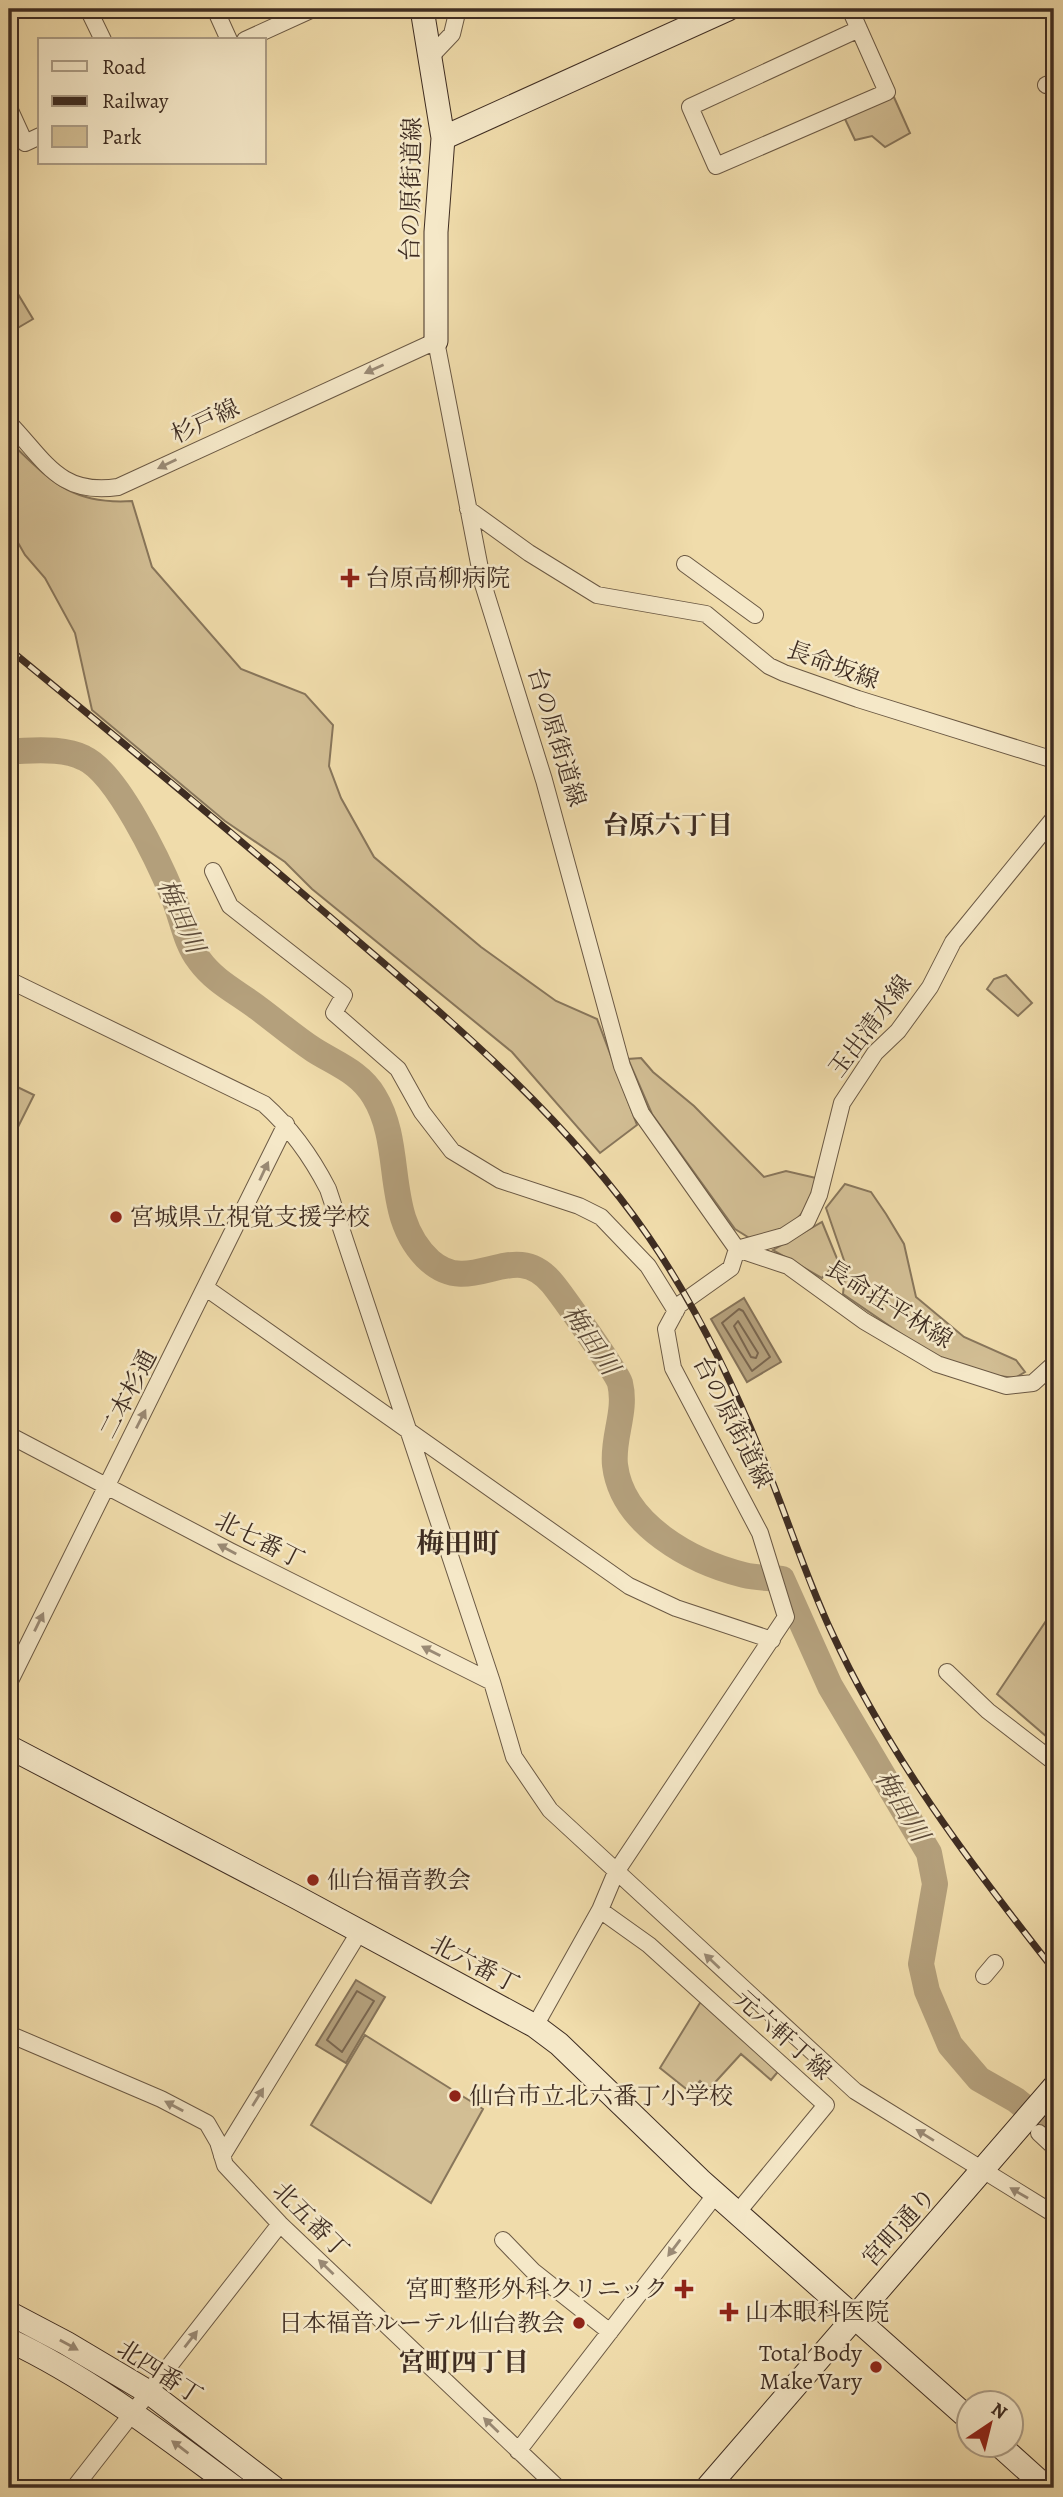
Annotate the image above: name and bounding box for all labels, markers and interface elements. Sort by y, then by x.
legend [38,38,266,164]
text: Road [102,53,146,81]
text: Railway [102,87,169,115]
street label: 台の原街道線 [394,117,428,261]
text: Park [102,123,142,151]
one-way arrow [363,364,384,375]
street label: 杉戸線 [166,391,244,451]
one-way arrow [157,458,177,470]
place label: 台原高柳病院 [366,562,510,594]
marker: 台原高柳病院 [340,568,360,588]
street label: 長命坂線 [782,634,884,696]
street label: 台の原街道線 [521,663,593,811]
district label: 台原六丁目 [603,808,733,843]
water label: 梅田川 [149,873,214,961]
street label: 玉出清水線 [821,968,919,1084]
one-way arrow [258,1161,270,1181]
place label: 宮城県立視覚支援学校 [130,1201,370,1233]
marker: 宮城県立視覚支援学校 [108,1209,124,1225]
street label: 長命荘平林線 [819,1252,959,1356]
water label: 梅田川 [555,1298,629,1385]
street label: 二本杉通 [92,1344,164,1444]
street label: 台の原街道線 [686,1351,780,1493]
one-way arrow [135,1409,147,1429]
street label: 北七番丁 [210,1504,310,1576]
district label: 梅田町 [416,1525,500,1563]
one-way arrow [217,1544,237,1556]
one-way arrow [34,1612,45,1632]
one-way arrow [421,1646,441,1657]
water label: 梅田川 [867,1764,939,1851]
place label: 仙台福音教会 [327,1864,471,1896]
marker: 仙台福音教会 [305,1872,321,1888]
street label: 北六番丁 [425,1927,525,2001]
one-way arrow [704,1953,721,1969]
street label: 元六軒丁線 [728,1983,838,2087]
place label: 仙台市立北六番丁小学校 [469,2080,733,2112]
one-way arrow [251,2088,264,2107]
marker: 仙台市立北六番丁小学校 [447,2088,463,2104]
one-way arrow [164,2100,183,2112]
one-way arrow [916,2129,935,2142]
street label: 北五番丁 [266,2175,356,2265]
street label: 宮町通り [855,2181,943,2273]
one-way arrow [1009,2186,1028,2199]
one-way arrow [668,2239,682,2257]
one-way arrow [318,2260,335,2276]
place label: 宮町整形外科クリニック [405,2273,668,2305]
marker: 宮町整形外科クリニック [674,2279,694,2299]
place label: 山本眼科医院 [745,2296,889,2328]
marker: 山本眼科医院 [719,2302,739,2322]
place label: 日本福音ルーテル仙台教会 [278,2307,565,2339]
marker: 日本福音ルーテル仙台教会 [571,2315,587,2331]
one-way arrow [184,2330,199,2348]
street label: 北四番丁 [111,2332,209,2412]
place label: Total Body Make Vary [759,2337,862,2397]
one-way arrow [60,2339,79,2351]
district label: 宮町四丁目 [399,2345,529,2380]
marker: Total Body Make Vary [868,2359,884,2375]
north arrow [954,2388,1024,2458]
text: N [986,2396,1012,2426]
one-way arrow [482,2416,499,2433]
one-way arrow [171,2440,189,2454]

